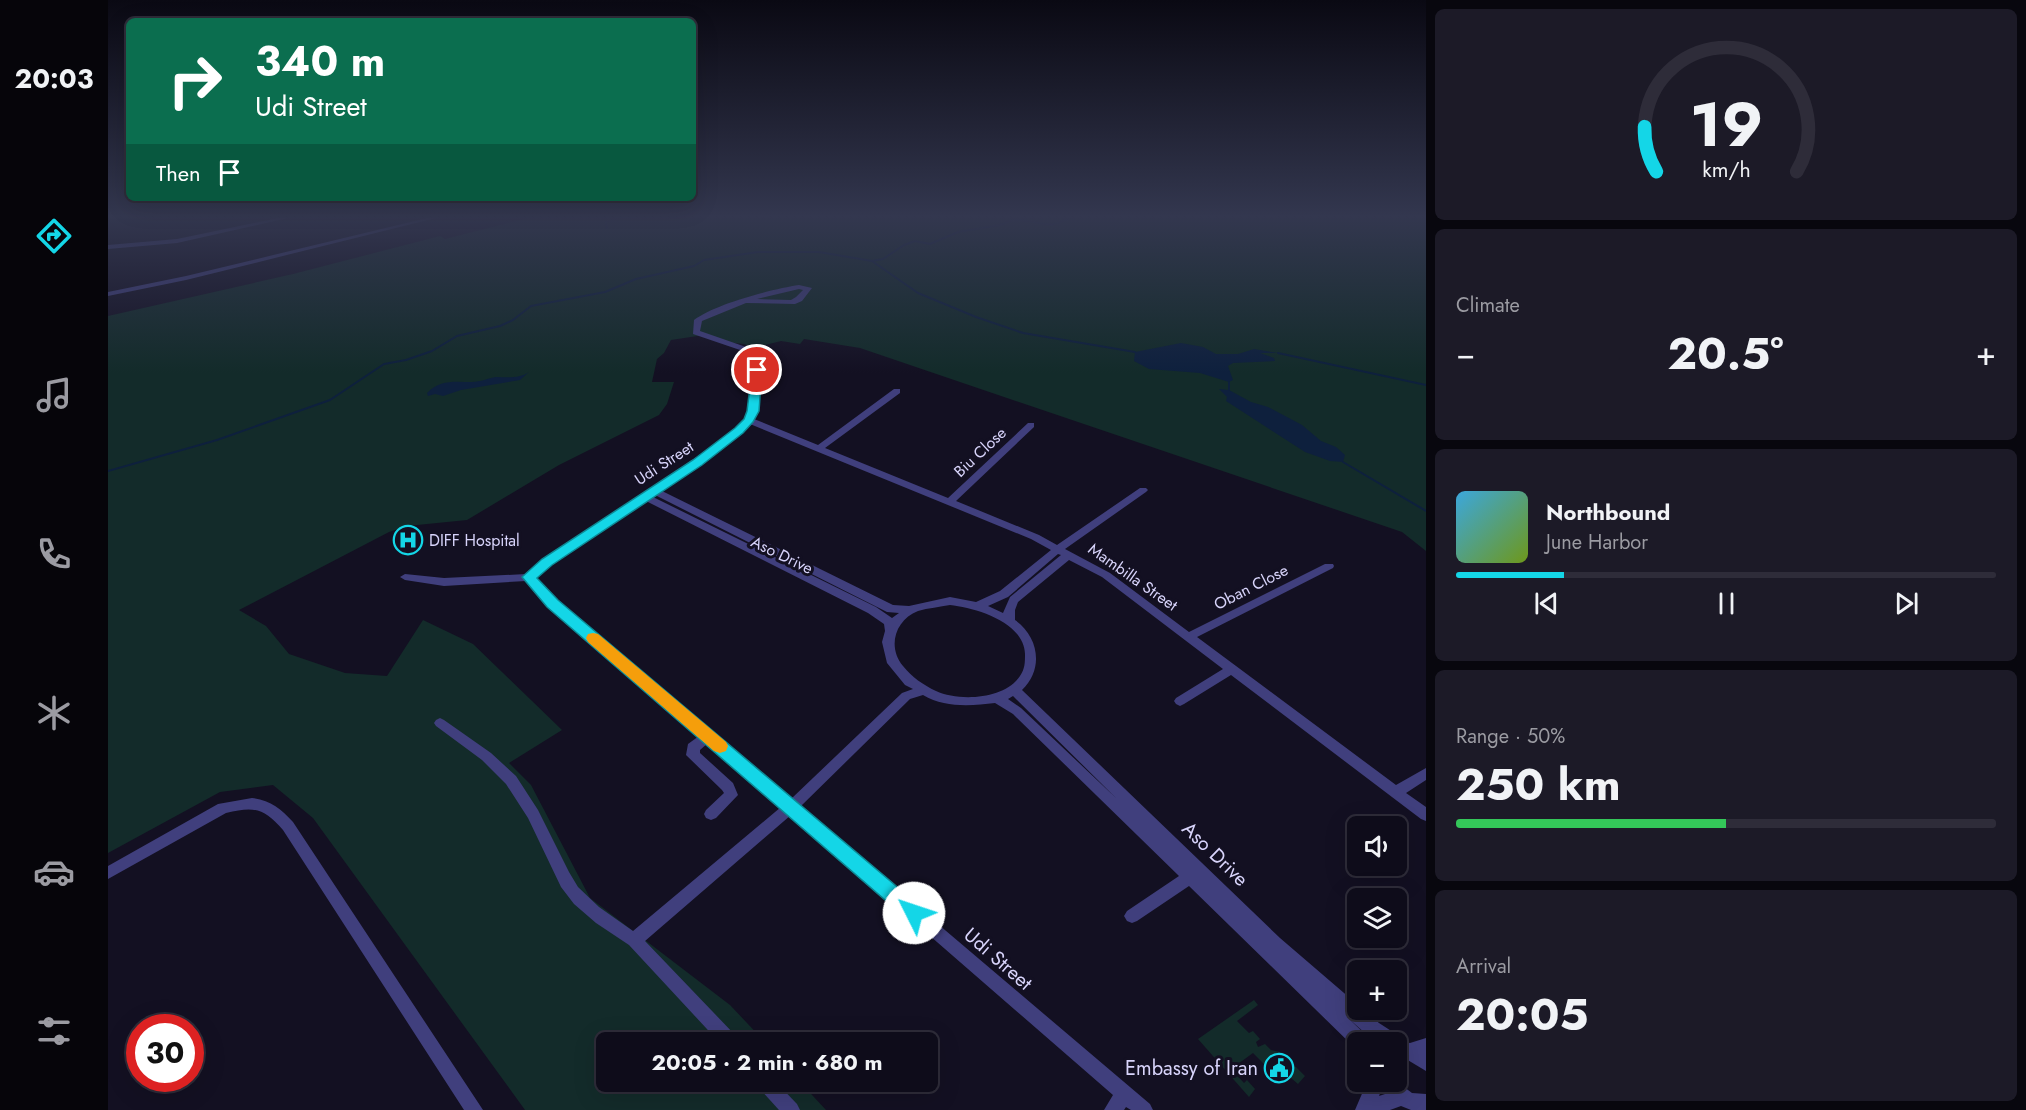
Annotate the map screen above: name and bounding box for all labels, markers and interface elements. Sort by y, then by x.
text: 340 m [255,31,385,92]
icon: right [156,42,234,120]
text: 20:03 [15,59,93,98]
text: 19 [1689,79,1763,169]
text: Udi Street [255,87,367,126]
text: km/h [1702,154,1750,185]
icon: arrive [213,156,246,189]
text: Then [156,157,201,189]
icon: directions [33,215,75,257]
text: Climate [1456,291,1520,320]
text: 20.5° [1667,321,1784,386]
text: − [1456,330,1475,377]
text: + [1976,330,1996,377]
pin [731,344,782,395]
icon: arrive [740,353,773,386]
icon: music [33,374,75,416]
street label: Biu Close [949,422,1011,482]
street label: Udi Street [630,435,698,491]
text: Northbound [1546,496,1670,528]
hospital icon: DIFF Hospital [392,524,424,556]
text: June Harbor [1546,528,1648,557]
place label: DIFF Hospital [429,529,520,552]
street label: Aso Drive [747,530,817,580]
icon: phone [33,533,75,575]
street label: Mambilla Street [1084,538,1183,616]
street label: Oban Close [1210,558,1292,616]
icon: previous [1530,587,1563,620]
icon: pause [1710,587,1743,620]
icon: next [1890,587,1923,620]
icon: climate [33,692,75,734]
text: Range · 50% [1456,722,1565,751]
text: 250 km [1456,752,1621,817]
street label: Aso Drive [1175,815,1255,893]
map controls [1347,816,1407,1092]
button: sound [1347,816,1407,876]
icon: car [33,851,75,893]
position arrow [882,881,946,945]
button: layers [1347,888,1407,948]
street label: Udi Street [957,921,1039,997]
text: Arrival [1456,952,1511,981]
button: + [1347,960,1407,1020]
text: 20:05 [1456,982,1589,1047]
icon: filters [33,1010,75,1052]
speed limit sign: 30 [126,1014,204,1092]
button: − [1347,1032,1407,1092]
text: 20:05 · 2 min · 680 m [652,1046,882,1078]
public building icon: Embassy of Iran [1263,1052,1295,1084]
place label: Embassy of Iran [1125,1054,1258,1083]

